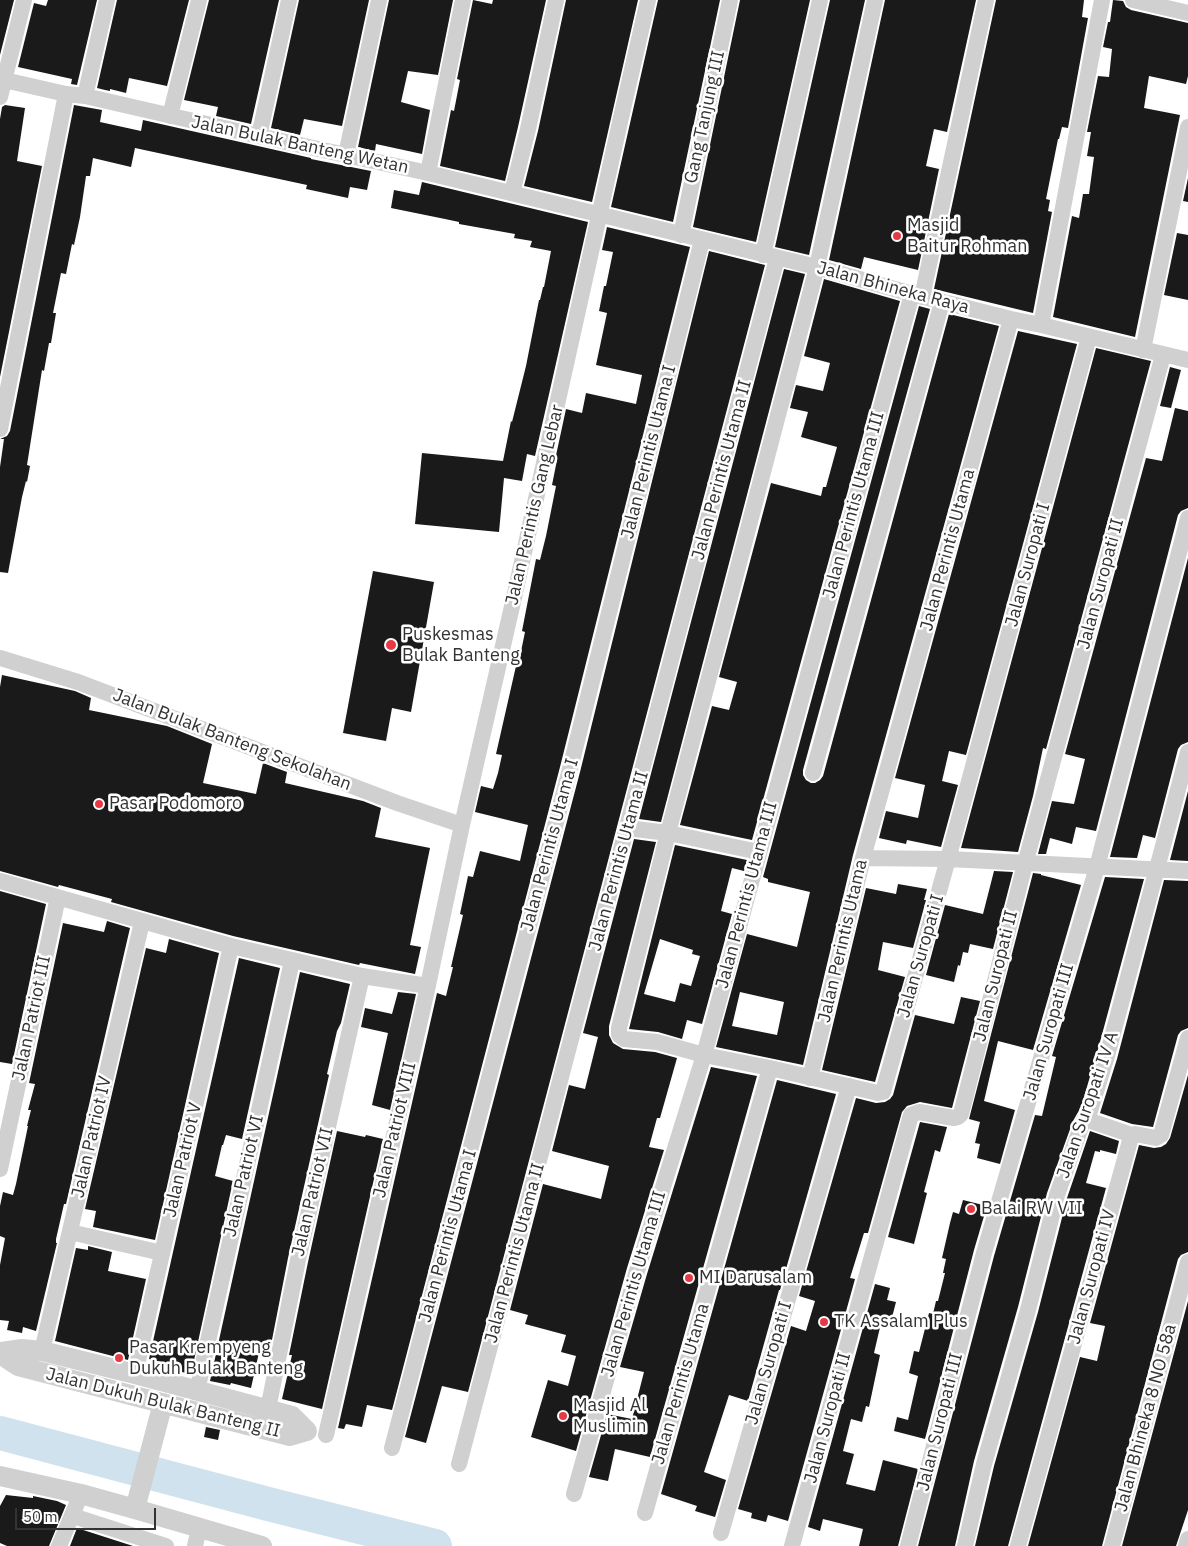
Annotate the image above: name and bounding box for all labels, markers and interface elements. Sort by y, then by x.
street label: Gang Tanjung III [680,49,730,185]
street label: Jalan Bulak Banteng Wetan [189,111,411,179]
place label: Masjid Baitur Rohman [907,215,1027,258]
marker: Masjid Baitur Rohman [891,230,903,242]
street label: Jalan Bhineka Raya [814,257,972,319]
street label: Jalan Perintis Utama I [617,363,681,541]
street label: Jalan Perintis Utama II [688,378,756,562]
street label: Jalan Perintis Gang Lebar [501,403,569,607]
street label: Jalan Perintis Utama III [819,409,889,601]
street label: Jalan Perintis Utama [916,467,980,633]
street label: Jalan Suropati I [1001,501,1055,629]
street label: Jalan Suropati II [1073,516,1129,652]
place label: Puskesmas Bulak Banteng [402,624,520,666]
marker: Puskesmas Bulak Banteng [384,638,398,652]
street label: Jalan Bulak Banteng Sekolahan [110,684,354,796]
street label: Jalan Perintis Utama I [516,756,584,934]
street label: Jalan Perintis Utama II [585,769,653,953]
place label: Pasar Podomoro [109,793,242,815]
marker: Pasar Podomoro [93,798,105,810]
street label: Jalan Perintis Utama III [712,799,782,991]
street label: Jalan Perintis Utama [814,857,872,1025]
street label: Jalan Suropati I [893,892,949,1020]
street label: Jalan Suropati II [969,908,1023,1044]
street label: Jalan Patriot III [8,953,56,1083]
street label: Jalan Suropati III [1019,961,1079,1103]
street label: Jalan Suropati IV A [1053,1029,1123,1181]
street label: Jalan Patriot VIII [369,1060,421,1200]
street label: Jalan Patriot IV [67,1074,117,1200]
street label: Jalan Patriot V [159,1100,207,1220]
street label: Jalan Patriot VI [219,1113,269,1239]
street label: Jalan Patriot VII [288,1125,338,1259]
street label: Jalan Perintis Utama I [414,1147,482,1325]
street label: Jalan Perintis Utama II [481,1161,549,1345]
street label: Jalan Perintis Utama III [597,1188,671,1380]
place label: Balai RW VII [981,1198,1083,1220]
marker: Balai RW VII [965,1203,977,1215]
street label: Jalan Suropati IV [1064,1207,1120,1347]
place label: MI Darusalam [699,1267,812,1289]
marker: MI Darusalam [683,1272,695,1284]
street label: Jalan Suropati I [741,1299,797,1427]
street label: Jalan Perintis Utama [648,1301,714,1467]
place label: TK Assalam Plus [834,1311,968,1333]
marker: TK Assalam Plus [818,1316,830,1328]
street label: Jalan Bhineka 8 NO 58a [1111,1322,1181,1514]
place label: Pasar Krempyeng Dukuh Bulak Banteng [129,1337,303,1380]
street label: Jalan Suropati II [800,1350,856,1486]
street label: Jalan Suropati III [912,1351,968,1493]
marker: Pasar Krempyeng Dukuh Bulak Banteng [113,1352,125,1364]
street label: Jalan Dukuh Bulak Banteng II [44,1363,282,1443]
place label: Masjid Al Muslimin [573,1395,646,1438]
marker: Masjid Al Muslimin [557,1410,569,1422]
scale bar [18,1498,159,1530]
text: 50 m [23,1507,58,1526]

